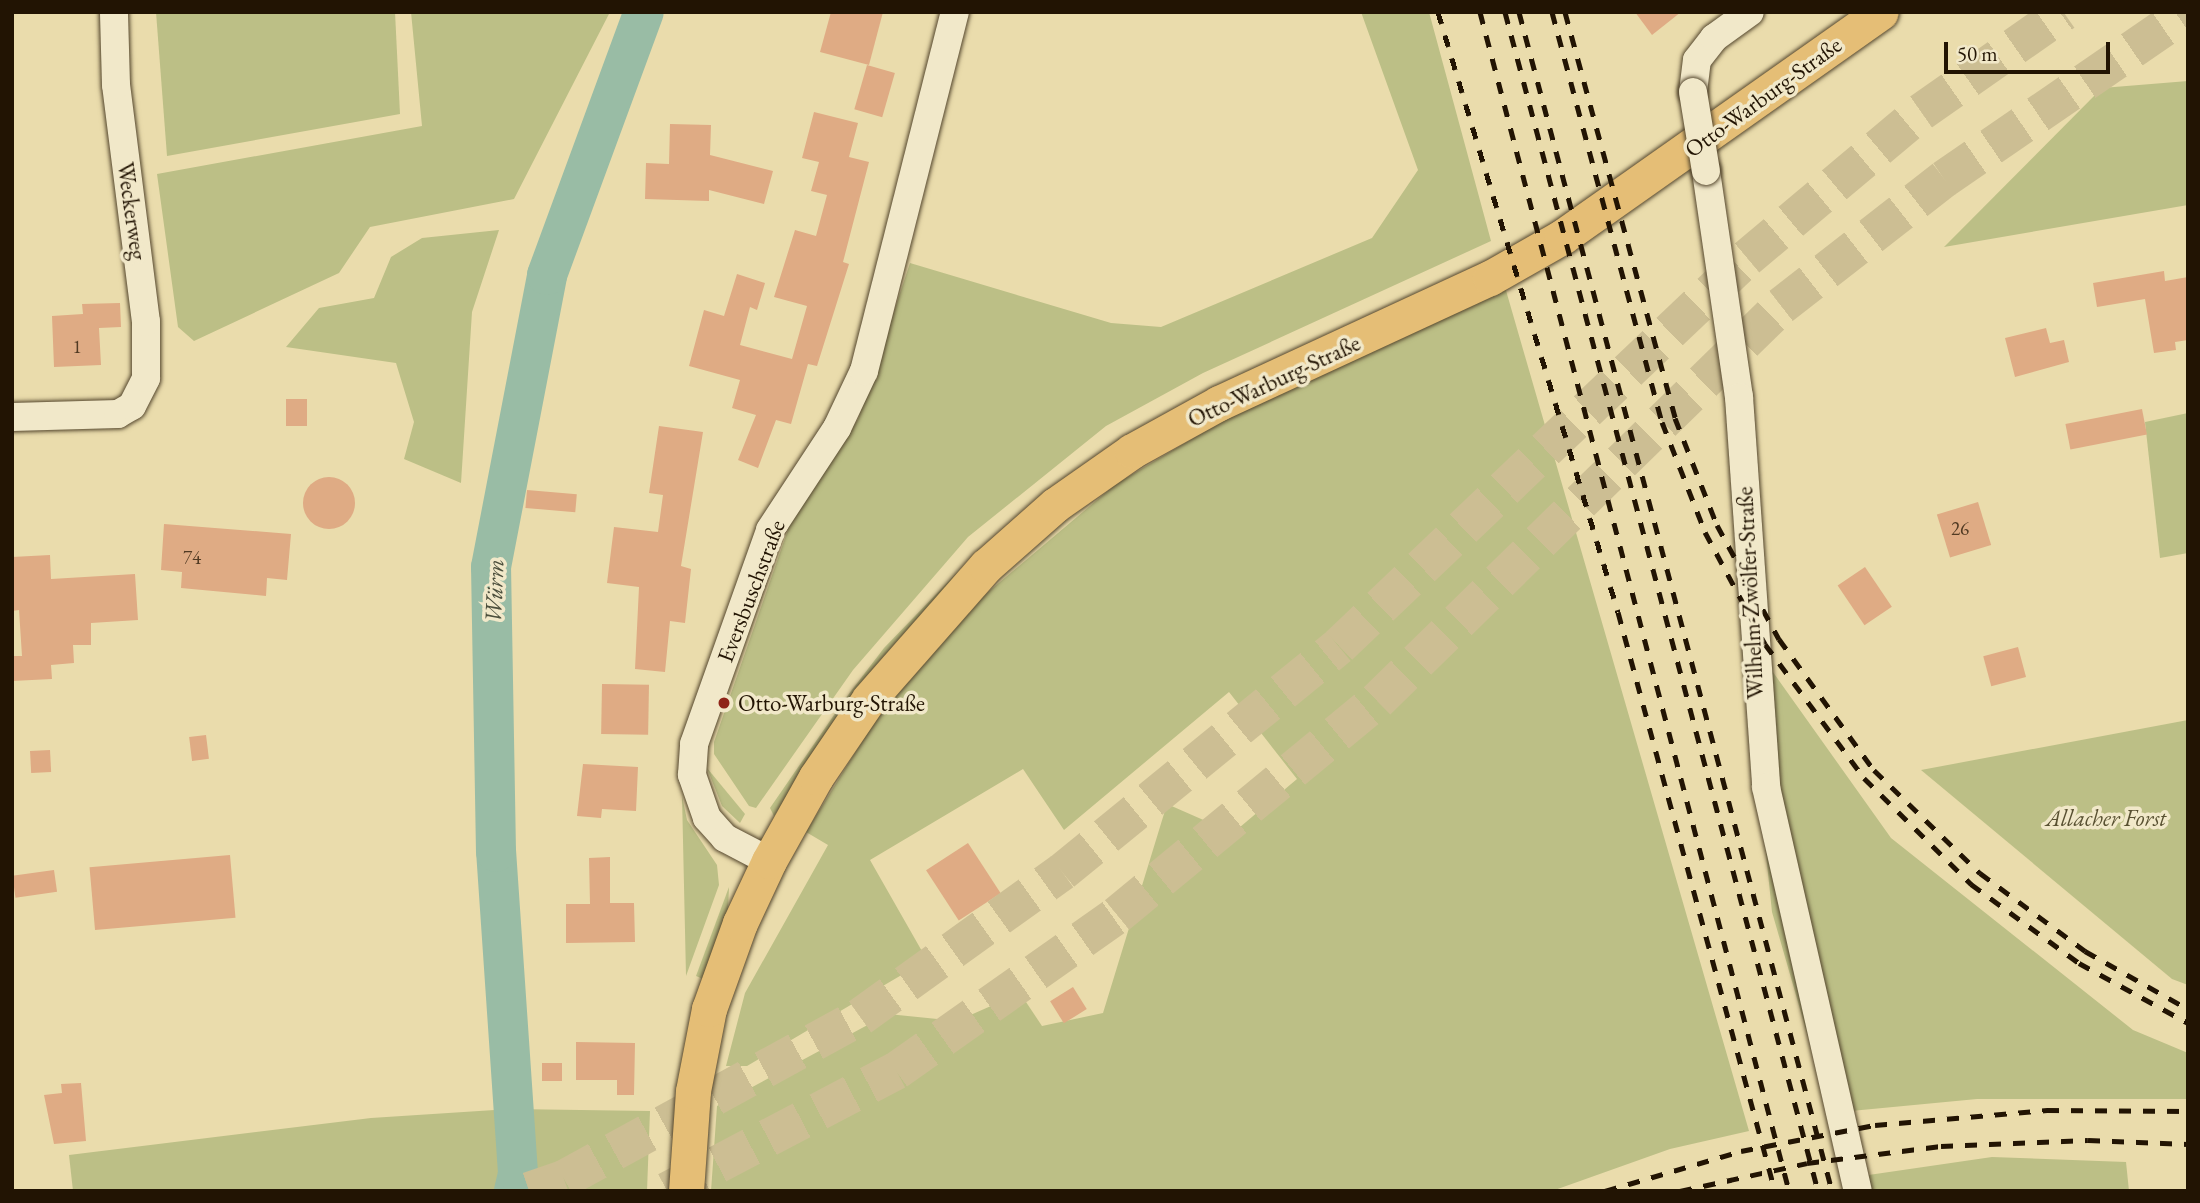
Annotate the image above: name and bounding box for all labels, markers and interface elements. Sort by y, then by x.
scale bar [1948,28,2114,72]
street label: Otto-Warburg-Straße [1679,31,1847,163]
text: 50 m [1957,40,1998,67]
street label: Weckerweg [111,160,153,262]
street label: Otto-Warburg-Straße [1183,329,1365,433]
house number: 1 [72,336,82,358]
street label: Wilhelm-Zwölfer-Straße [1731,486,1769,700]
street label: Eversbuschstraße [711,516,791,666]
house number: 26 [1951,518,1969,540]
house number: 74 [183,547,201,569]
water label: Würm [479,559,509,623]
place label: Otto-Warburg-Straße [738,689,925,717]
marker: Otto-Warburg-Straße [716,695,732,711]
park label: Allacher Forst [2046,804,2166,832]

